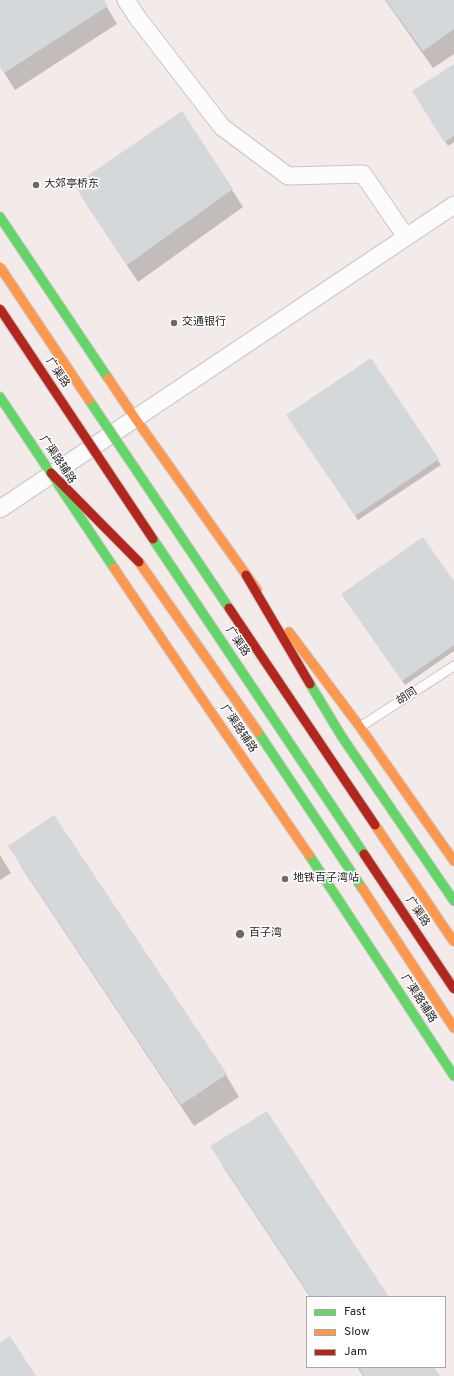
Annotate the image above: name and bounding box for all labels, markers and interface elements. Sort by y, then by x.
place label: 大郊亭桥东 [44,178,99,192]
marker: 大郊亭桥东 [31,180,41,190]
place label: 交通银行 [182,316,226,330]
marker: 交通银行 [169,318,179,328]
street label: 广渠路 [42,356,72,390]
street label: 广渠路辅路 [36,434,78,486]
street label: 广渠路 [222,625,252,659]
street label: 胡同 [394,685,420,709]
street label: 广渠路辅路 [217,703,259,755]
place label: 地铁百子湾站 [293,872,359,886]
marker: 地铁百子湾站 [280,874,290,884]
street label: 广渠路 [402,895,432,929]
place label: 百子湾 [249,927,282,941]
marker: 百子湾 [234,928,246,940]
street label: 广渠路辅路 [397,972,439,1026]
legend [306,1296,446,1368]
text: Fast [344,1304,366,1320]
text: Slow [344,1324,370,1340]
text: Jam [344,1344,367,1360]

